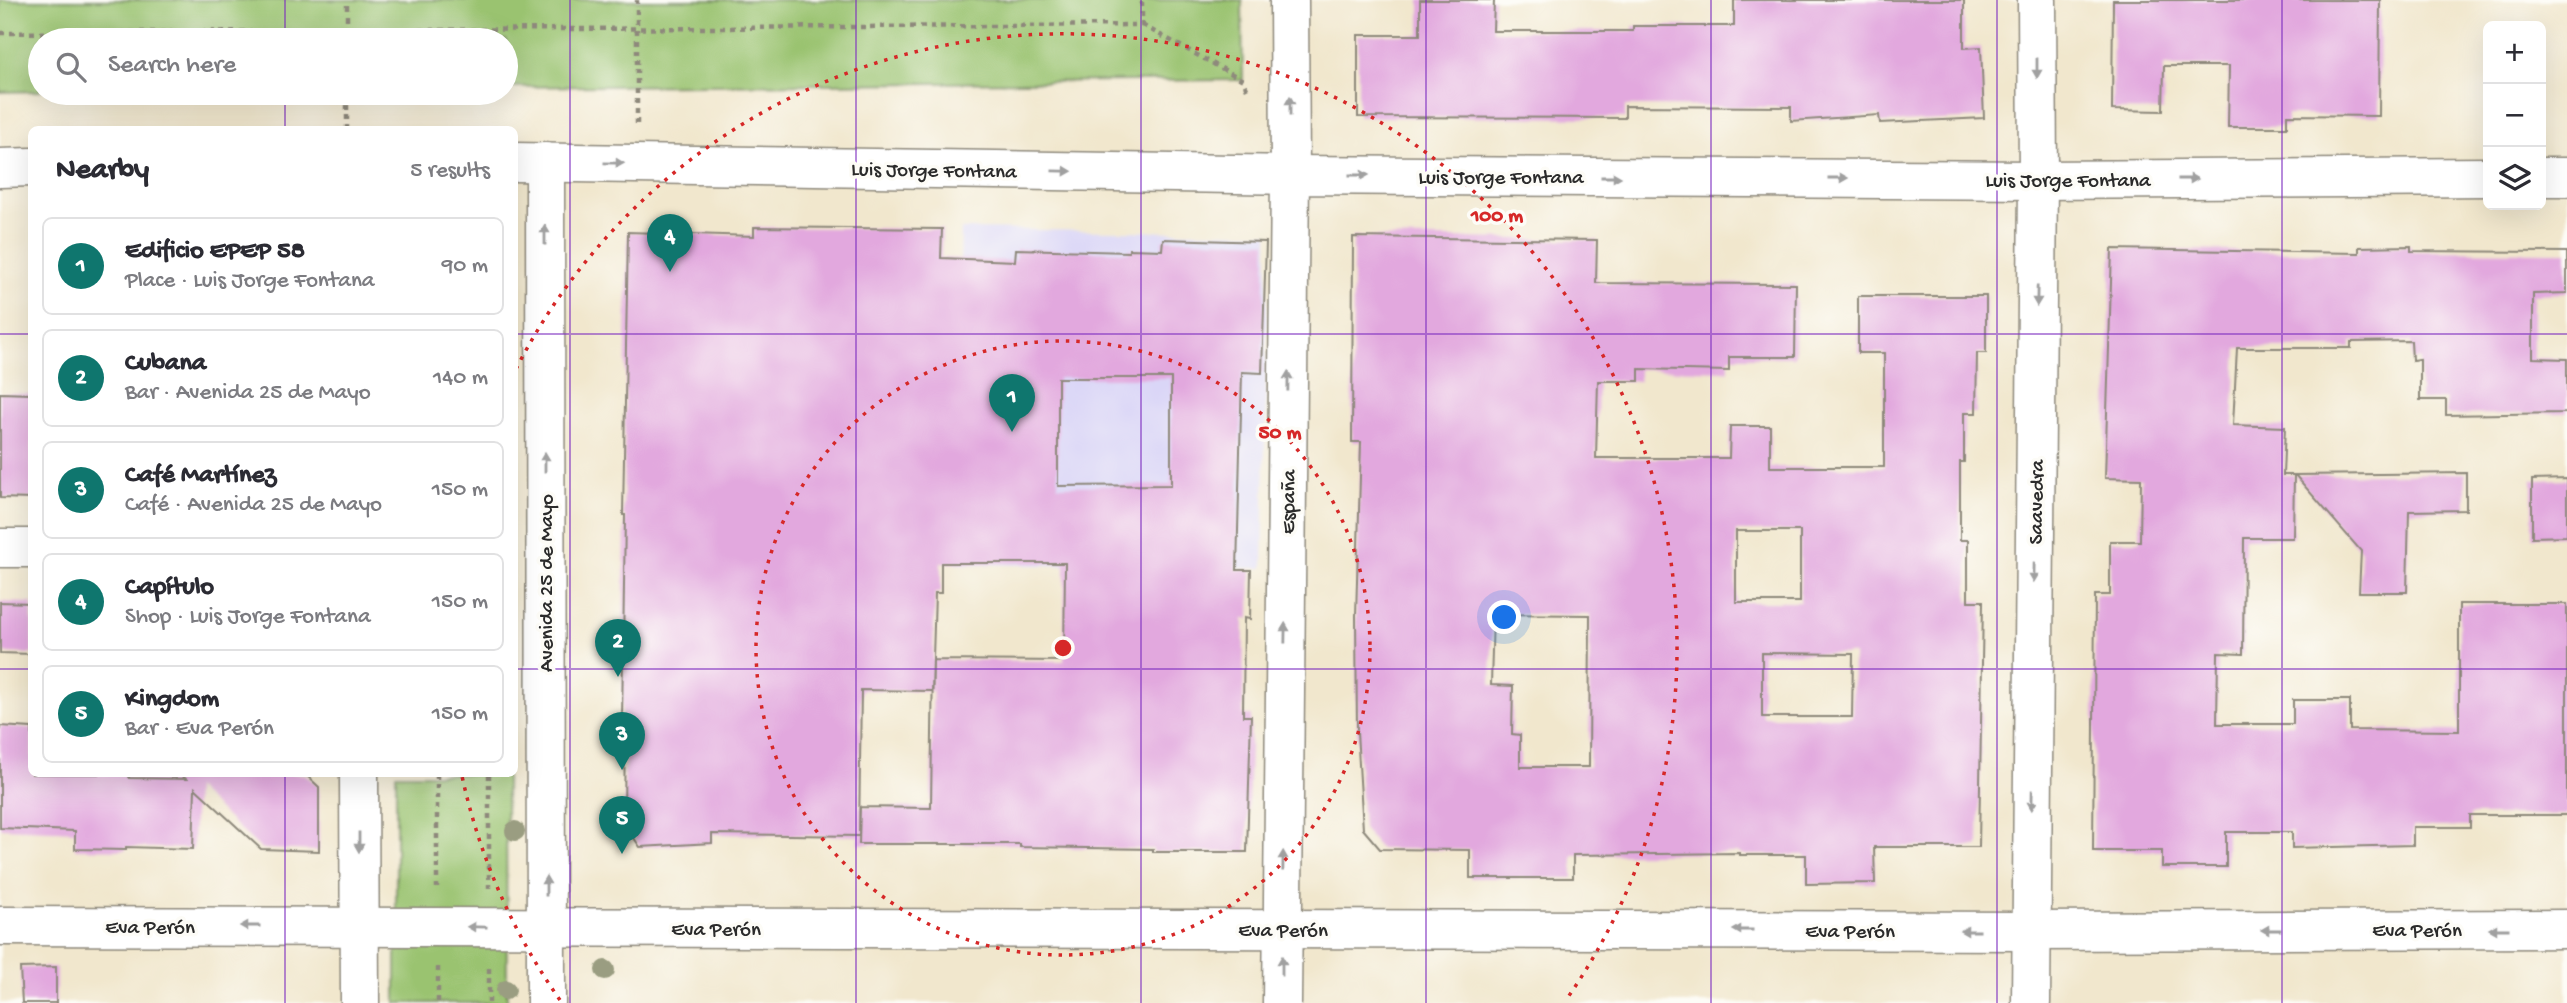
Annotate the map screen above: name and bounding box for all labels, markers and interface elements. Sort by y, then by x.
map controls [2483,21,2546,210]
button: + [2483,21,2546,84]
search box [28,28,518,105]
icon: search [52,48,90,86]
text: Search here [108,51,236,82]
one-way arrow [2031,57,2043,79]
button: − [2483,84,2546,147]
one-way arrow [1284,95,1296,117]
button: layers [2483,147,2546,210]
text: Nearby [56,154,149,189]
one-way arrow [603,157,625,169]
text: 5 results [410,158,490,185]
street label: Luis Jorge Fontana [851,159,1018,186]
one-way arrow [1051,165,1073,177]
street label: Luis Jorge Fontana [1418,167,1585,192]
one-way arrow [1348,169,1370,181]
street label: Luis Jorge Fontana [1985,170,2152,195]
one-way arrow [1600,171,1622,183]
one-way arrow [1827,172,1849,184]
one-way arrow [2177,173,2199,185]
text: 100 m [1470,205,1523,230]
pin: 4 [647,214,693,272]
one-way arrow [539,224,551,246]
text: Edificio EPEP 58 [125,237,305,268]
text: 1 [76,253,86,280]
text: 90 m [442,253,488,280]
text: Place · Luis Jorge Fontana [125,268,375,295]
one-way arrow [2031,285,2043,307]
text: Cubana [125,349,206,380]
text: 2 [75,365,87,392]
text: 140 m [433,365,488,392]
one-way arrow [1282,370,1294,392]
pin: 1 [989,374,1035,432]
text: Bar · Avenida 25 de Mayo [125,380,371,407]
text: 50 m [1259,422,1302,447]
one-way arrow [539,451,551,473]
street label: Saavedra [2025,458,2052,545]
text: Café Martínez [125,461,276,492]
street label: España [1277,468,1304,535]
text: 3 [75,477,87,504]
text: 150 m [432,477,488,504]
text: Café · Avenida 25 de Mayo [125,492,382,519]
street label: Avenida 25 de Mayo [536,494,561,672]
one-way arrow [2028,561,2040,583]
text: Capítulo [125,573,214,604]
text: 4 [76,589,86,616]
text: 150 m [432,589,488,616]
your location [1487,600,1521,634]
text: Shop · Luis Jorge Fontana [125,604,371,631]
pin: 2 [595,619,641,677]
one-way arrow [1280,622,1291,644]
centre of rings [1051,636,1075,660]
text: Kingdom [125,685,219,716]
text: 5 [75,701,87,728]
text: 150 m [432,701,488,728]
pin: 3 [599,712,645,770]
text: Bar · Eva Perón [125,716,274,743]
one-way arrow [2026,789,2038,811]
pin: 5 [599,796,645,854]
one-way arrow [353,831,365,853]
one-way arrow [1277,849,1289,871]
one-way arrow [540,875,551,897]
street label: Eva Perón [105,917,195,942]
street label: Eva Perón [671,919,761,944]
one-way arrow [239,920,261,932]
street label: Eva Perón [1238,920,1328,945]
street label: Eva Perón [2372,920,2462,945]
one-way arrow [466,921,488,933]
street label: Eva Perón [1805,921,1895,946]
one-way arrow [2488,923,2510,935]
one-way arrow [1732,924,1754,936]
one-way arrow [2260,924,2282,936]
one-way arrow [1959,925,1981,937]
one-way arrow [1276,955,1288,977]

